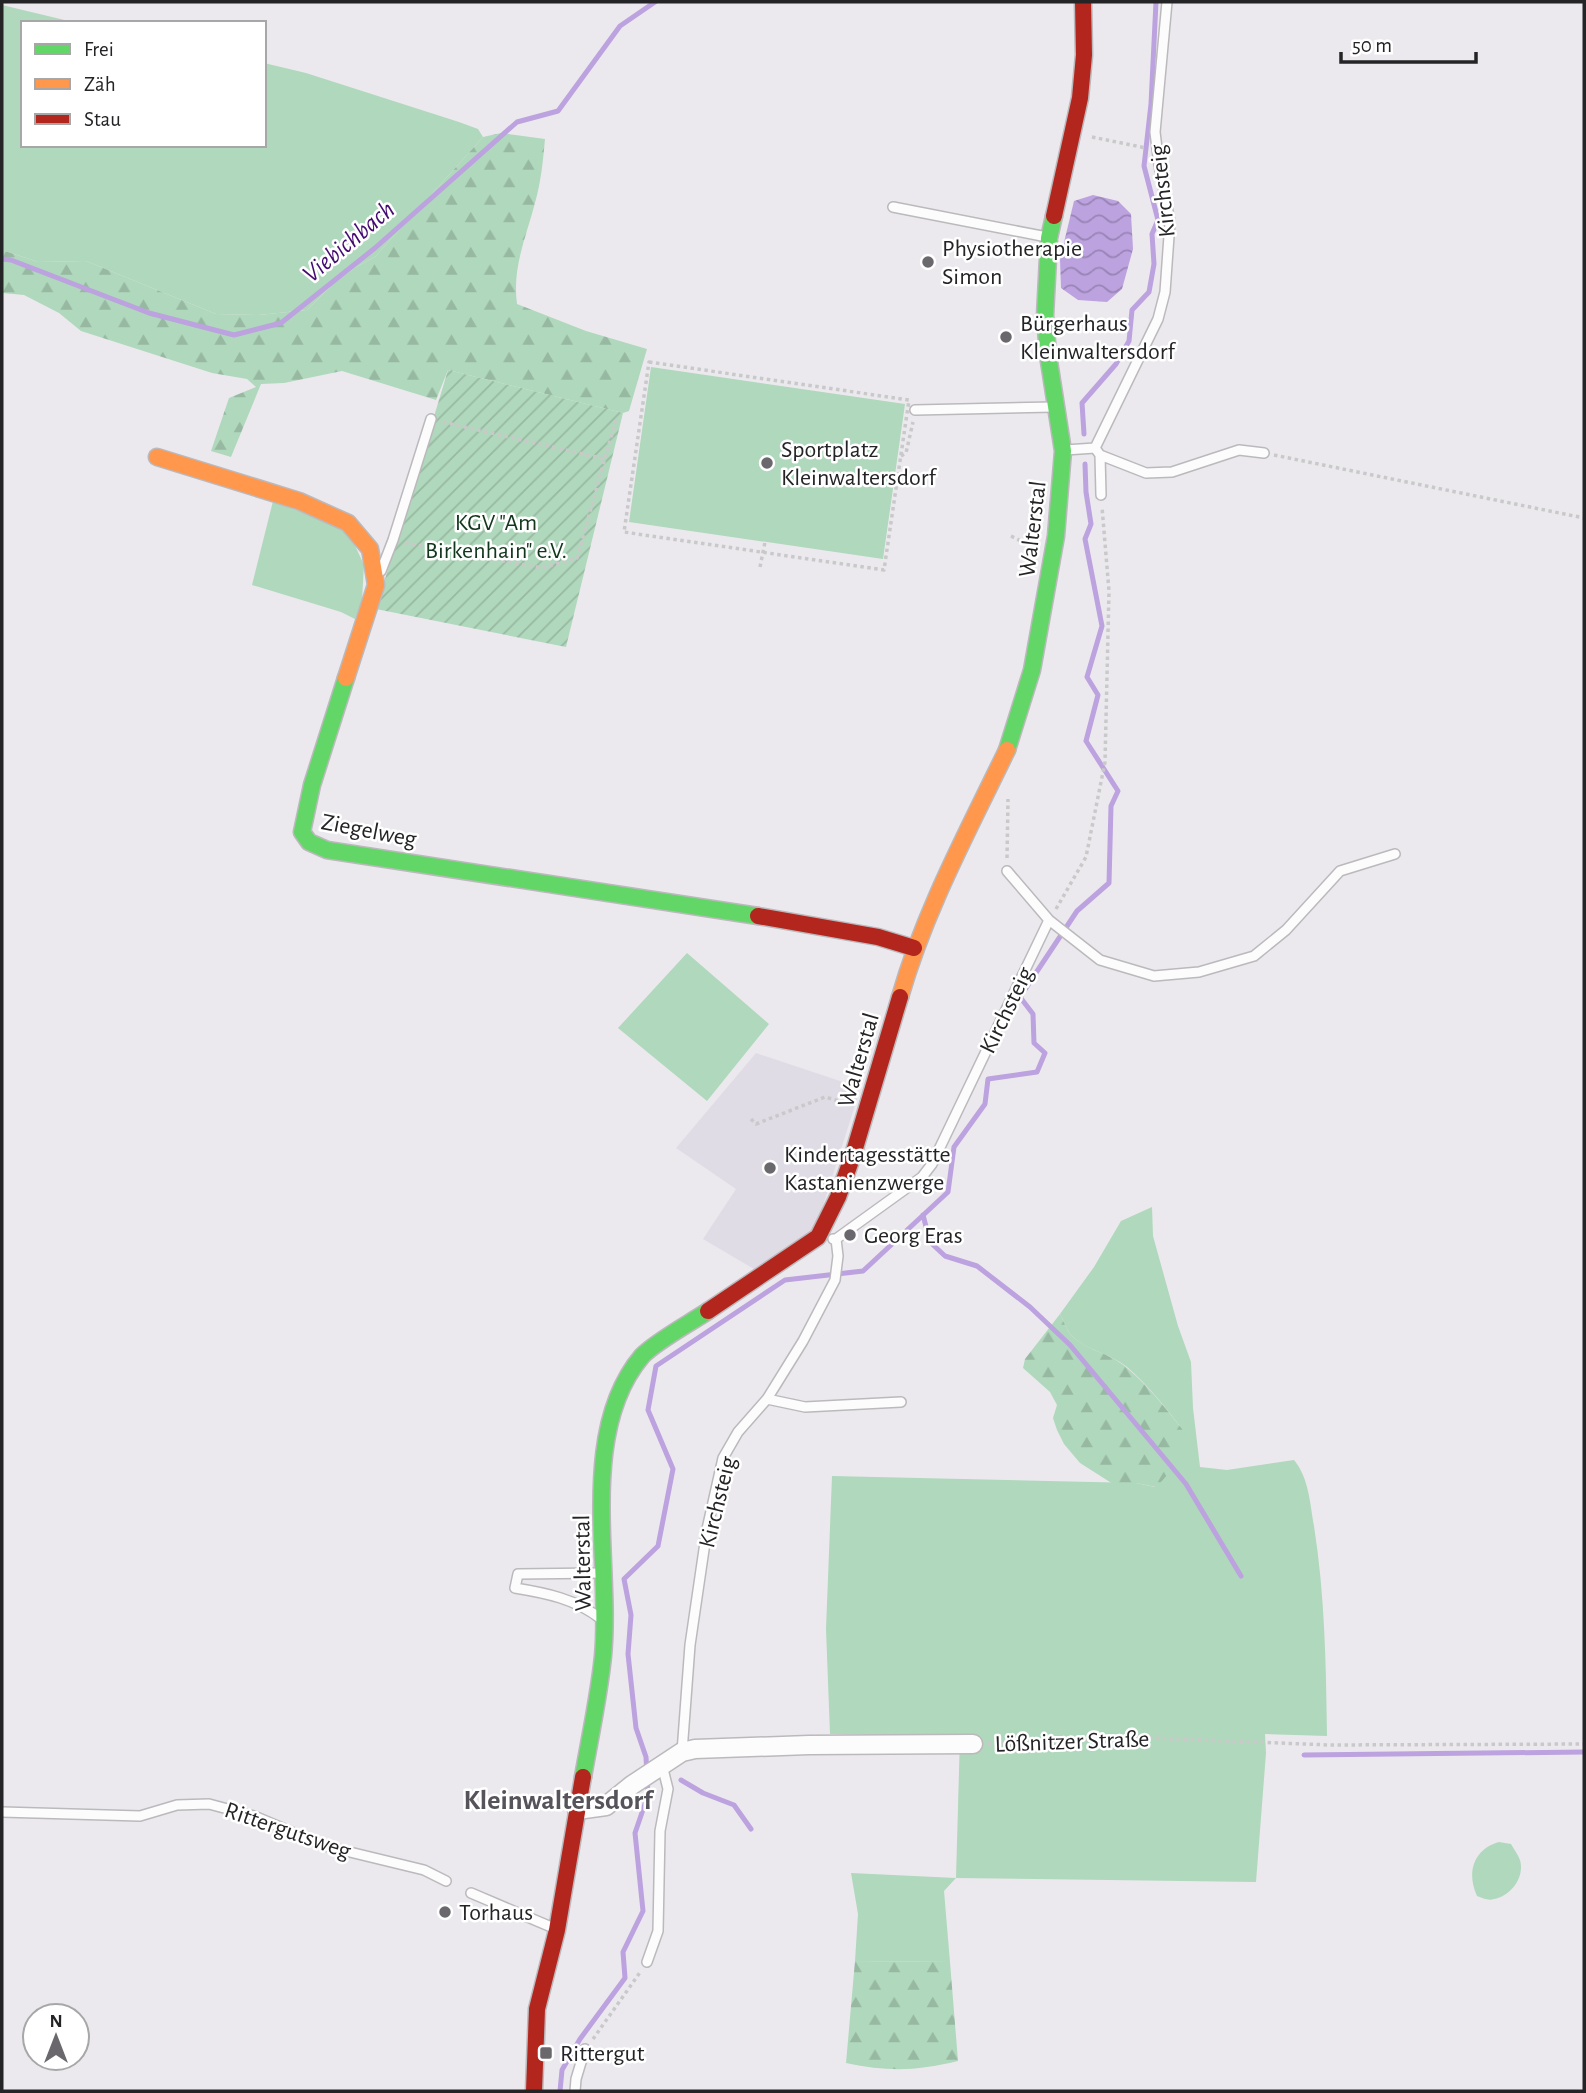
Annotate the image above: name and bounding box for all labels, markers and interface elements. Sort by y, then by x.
legend [21,21,266,147]
scale bar [1341,21,1476,65]
text: 50 m [1352,35,1392,56]
text: Frei [84,39,114,60]
text: Zäh [84,74,116,95]
text: Stau [84,109,121,130]
street label: Kirchsteig [1146,143,1180,238]
water label: Viebichbach [298,196,400,287]
place label: Physiotherapie Simon [942,237,1082,289]
marker: Physiotherapie Simon [920,254,936,270]
place label: Bürgerhaus Kleinwaltersdorf [1020,312,1176,364]
marker: Bürgerhaus Kleinwaltersdorf [998,329,1014,345]
place label: Sportplatz Kleinwaltersdorf [781,438,937,490]
marker: Sportplatz Kleinwaltersdorf [759,455,775,471]
street label: Walterstal [1015,480,1051,579]
park label: KGV "Am Birkenhain" e.V. [425,511,567,563]
street label: Ziegelweg [319,810,419,852]
street label: Kirchsteig [976,963,1038,1058]
street label: Walterstal [834,1010,884,1110]
place label: Kindertagesstätte Kastanienzwerge [784,1143,951,1195]
marker: Kindertagesstätte Kastanienzwerge [762,1160,778,1176]
place label: Georg Eras [864,1224,963,1248]
marker: Georg Eras [842,1227,858,1243]
street label: Kirchsteig [695,1454,741,1550]
street label: Walterstal [570,1514,596,1612]
street label: Lößnitzer Straße [994,1727,1150,1757]
district label: Kleinwaltersdorf [464,1787,654,1815]
street label: Rittergutsweg [221,1798,354,1864]
place label: Torhaus [459,1901,533,1925]
marker: Torhaus [437,1904,453,1920]
north arrow [21,2002,91,2072]
text: N [49,2012,63,2031]
place label: Rittergut [560,2042,645,2066]
marker: Rittergut [538,2045,554,2061]

